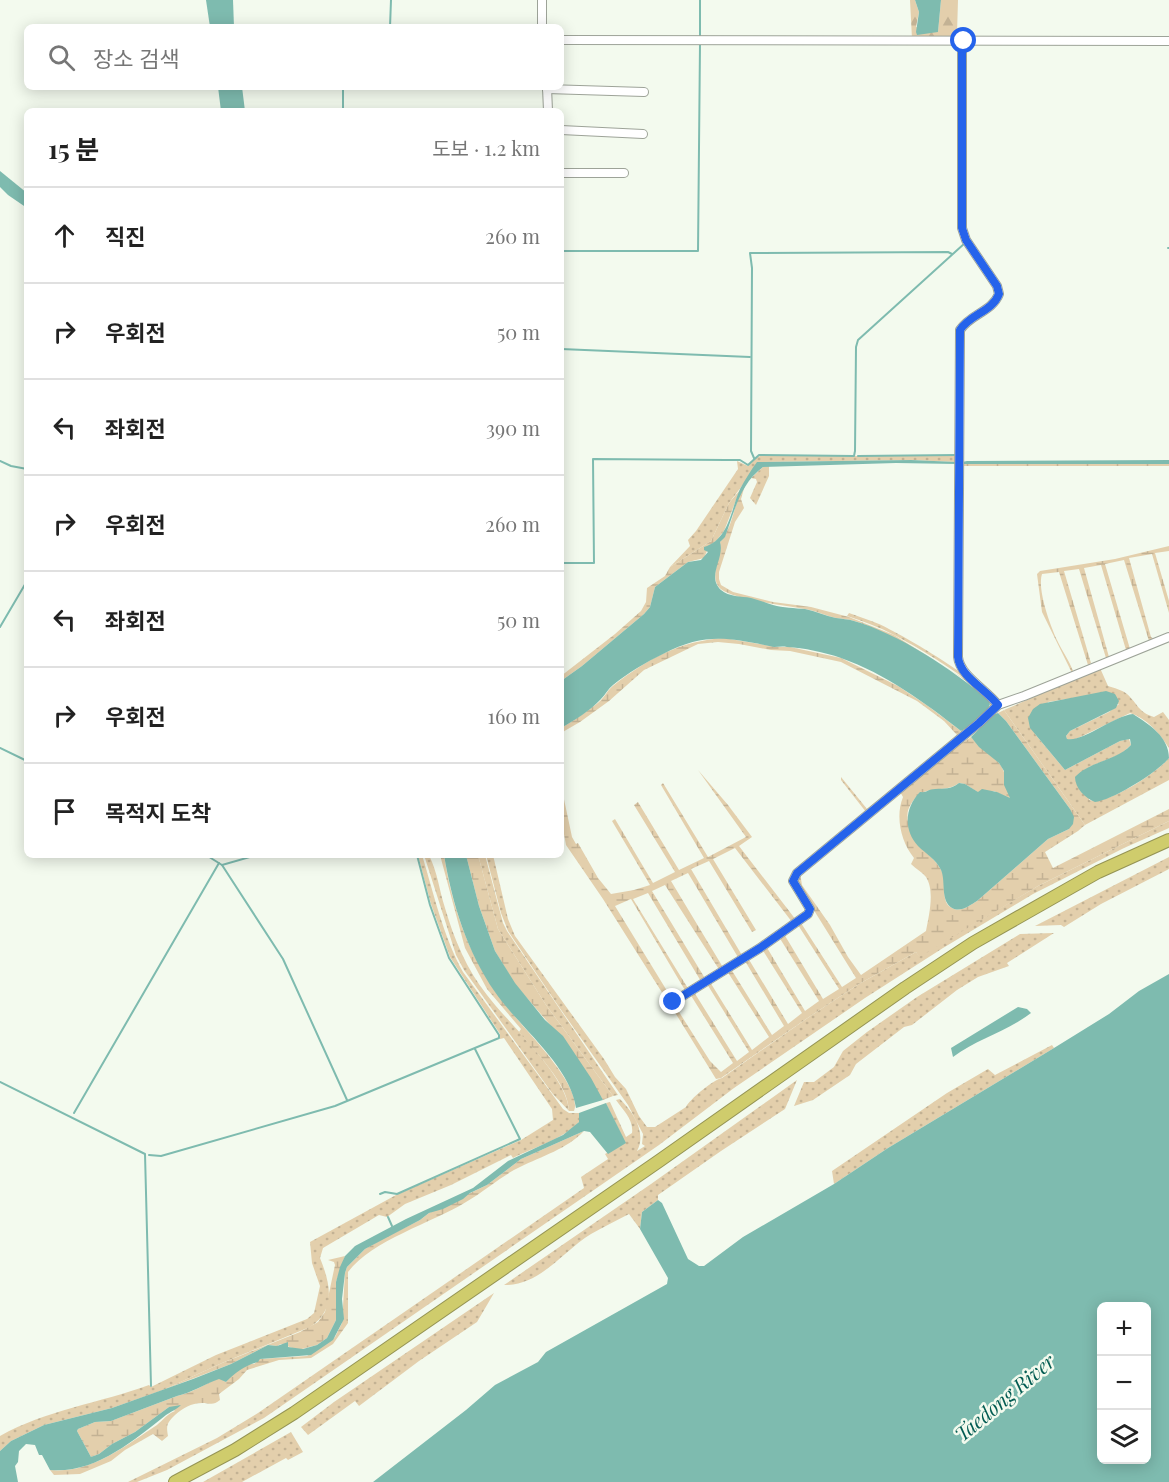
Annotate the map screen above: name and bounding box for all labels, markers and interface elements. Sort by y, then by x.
search box [24,24,564,90]
route start [950,27,976,53]
icon: search [45,41,78,74]
text: 장소 검색 [93,43,179,73]
text: 15 분 [48,131,99,166]
text: 도보 · 1.2 km [432,134,540,161]
icon: ahead [48,219,81,252]
text: 직진 [105,221,145,251]
text: 260 m [485,222,540,249]
icon: right [48,315,81,348]
text: 우회전 [105,317,166,347]
text: 50 m [497,318,540,345]
icon: left [48,411,81,444]
text: 좌회전 [105,413,166,443]
text: 390 m [486,414,540,441]
icon: right [48,507,81,540]
text: 우회전 [105,509,166,539]
text: 260 m [485,510,540,537]
icon: left [48,603,81,636]
text: 좌회전 [105,605,166,635]
text: 50 m [497,606,540,633]
icon: right [48,699,81,732]
text: 우회전 [105,701,166,731]
text: 160 m [488,702,540,729]
icon: arrive [48,795,81,828]
text: 목적지 도착 [105,797,211,827]
route end [659,988,685,1014]
map controls [1097,1302,1151,1464]
button: + [1097,1302,1151,1356]
water label: Taedong River [948,1346,1061,1447]
button: − [1097,1356,1151,1410]
button: layers [1097,1410,1151,1464]

